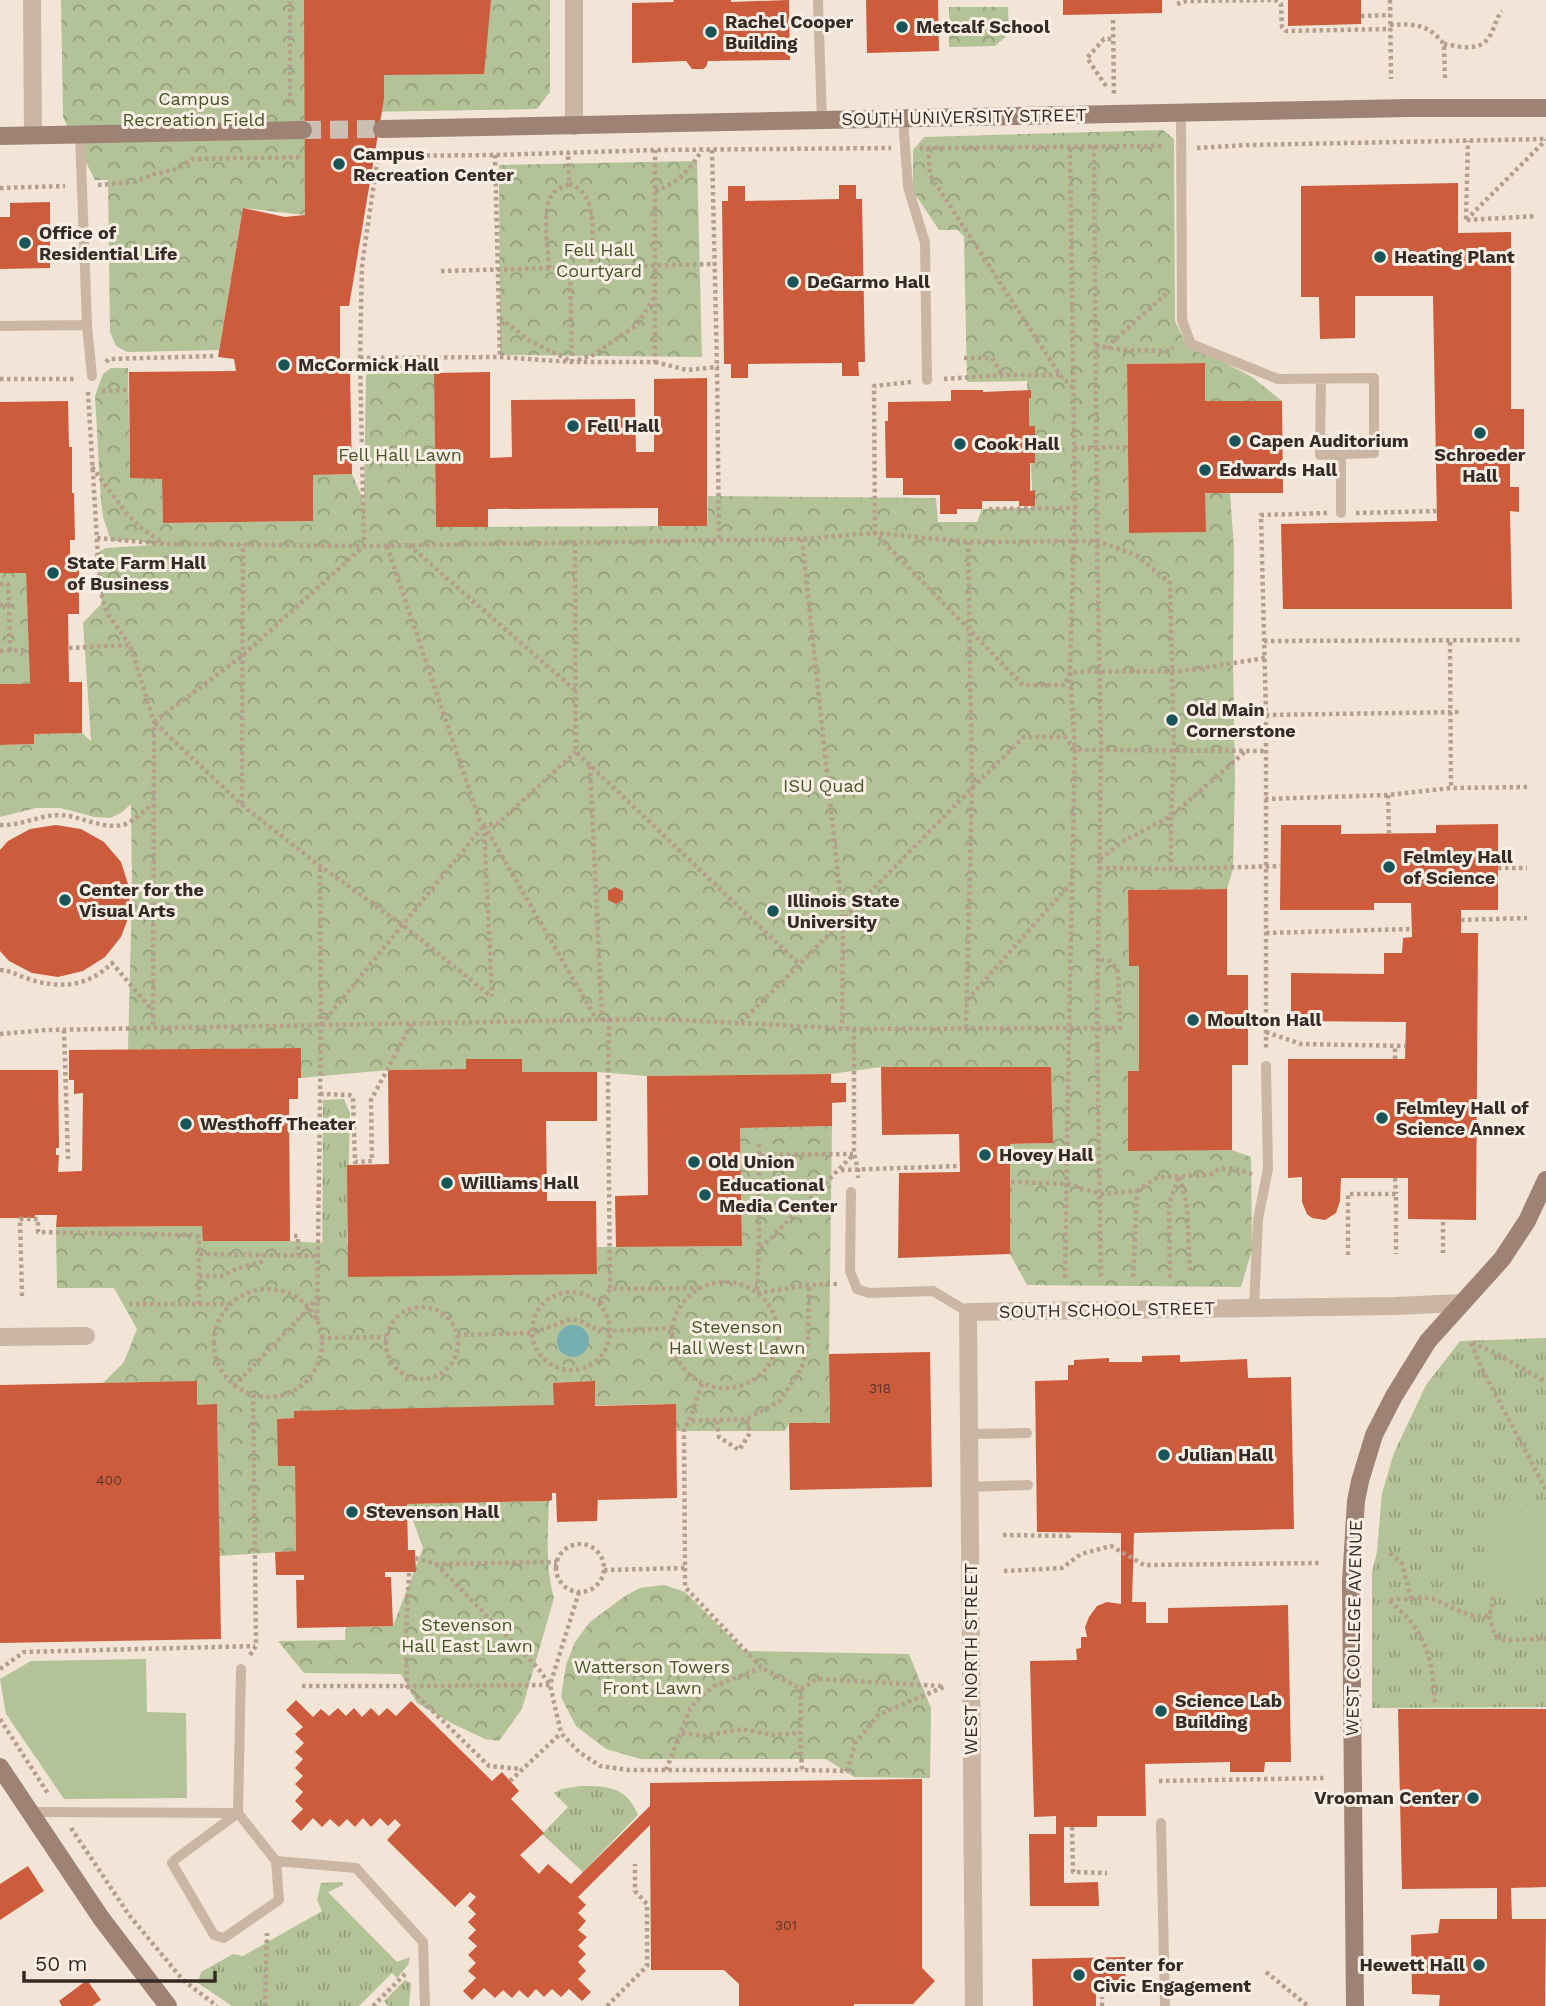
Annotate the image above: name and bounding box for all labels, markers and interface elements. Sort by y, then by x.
place label: Rachel Cooper Building [725,11,854,53]
place label: Metcalf School [916,16,1050,37]
marker: Metcalf School [894,19,910,35]
marker: Rachel Cooper Building [703,24,719,40]
park label: Campus Recreation Field [123,88,265,130]
street label: SOUTH UNIVERSITY STREET [841,104,1087,129]
place label: Campus Recreation Center [353,143,514,185]
marker: Campus Recreation Center [331,156,347,172]
place label: Office of Residential Life [39,222,178,264]
marker: Office of Residential Life [17,235,33,251]
park label: Fell Hall Courtyard [556,239,642,281]
place label: Heating Plant [1394,246,1515,267]
marker: Heating Plant [1372,249,1388,265]
place label: DeGarmo Hall [807,271,930,292]
marker: DeGarmo Hall [785,274,801,290]
place label: McCormick Hall [298,354,439,375]
marker: McCormick Hall [276,357,292,373]
place label: Fell Hall [587,415,660,436]
marker: Fell Hall [565,418,581,434]
marker: Schroeder Hall [1472,425,1488,441]
place label: Capen Auditorium [1249,430,1409,451]
place label: Cook Hall [974,433,1060,454]
marker: Capen Auditorium [1227,433,1243,449]
marker: Cook Hall [952,436,968,452]
park label: Fell Hall Lawn [338,444,462,465]
place label: Schroeder Hall [1434,444,1526,486]
place label: Edwards Hall [1219,459,1337,480]
marker: Edwards Hall [1197,462,1213,478]
place label: State Farm Hall of Business [67,552,206,594]
marker: State Farm Hall of Business [45,565,61,581]
place label: Old Main Cornerstone [1186,699,1296,741]
marker: Old Main Cornerstone [1164,712,1180,728]
park label: ISU Quad [783,775,865,796]
place label: Felmley Hall of Science [1403,846,1513,888]
marker: Felmley Hall of Science [1381,859,1397,875]
place label: Center for the Visual Arts [79,879,204,921]
place label: Illinois State University [787,890,900,932]
marker: Center for the Visual Arts [57,892,73,908]
marker: Illinois State University [765,903,781,919]
place label: Moulton Hall [1207,1009,1321,1030]
marker: Moulton Hall [1185,1012,1201,1028]
place label: Felmley Hall of Science Annex [1396,1097,1529,1139]
marker: Felmley Hall of Science Annex [1374,1110,1390,1126]
place label: Westhoff Theater [200,1113,356,1134]
marker: Westhoff Theater [178,1116,194,1132]
place label: Hovey Hall [999,1144,1093,1165]
marker: Hovey Hall [977,1147,993,1163]
place label: Old Union [708,1151,795,1172]
marker: Old Union [686,1154,702,1170]
place label: Williams Hall [461,1172,579,1193]
place label: Educational Media Center [719,1174,838,1216]
marker: Williams Hall [439,1175,455,1191]
marker: Educational Media Center [697,1187,713,1203]
street label: SOUTH SCHOOL STREET [999,1297,1215,1322]
park label: Stevenson Hall West Lawn [669,1316,805,1358]
house number: 318 [869,1380,891,1396]
place label: Julian Hall [1178,1444,1274,1465]
marker: Julian Hall [1156,1447,1172,1463]
house number: 400 [96,1472,122,1488]
place label: Stevenson Hall [366,1501,499,1522]
marker: Stevenson Hall [344,1504,360,1520]
street label: WEST COLLEGE AVENUE [1341,1520,1366,1736]
street label: WEST NORTH STREET [960,1563,981,1755]
park label: Stevenson Hall East Lawn [401,1614,533,1656]
park label: Watterson Towers Front Lawn [574,1656,730,1698]
place label: Science Lab Building [1175,1690,1282,1732]
marker: Science Lab Building [1153,1703,1169,1719]
place label: Vrooman Center [1314,1787,1459,1808]
marker: Vrooman Center [1465,1790,1481,1806]
house number: 301 [775,1917,797,1933]
scale bar [24,1940,215,1984]
text: 50 m [35,1951,87,1976]
place label: Center for Civic Engagement [1093,1954,1251,1996]
place label: Hewett Hall [1360,1954,1465,1975]
marker: Hewett Hall [1471,1957,1487,1973]
marker: Center for Civic Engagement [1071,1967,1087,1983]

